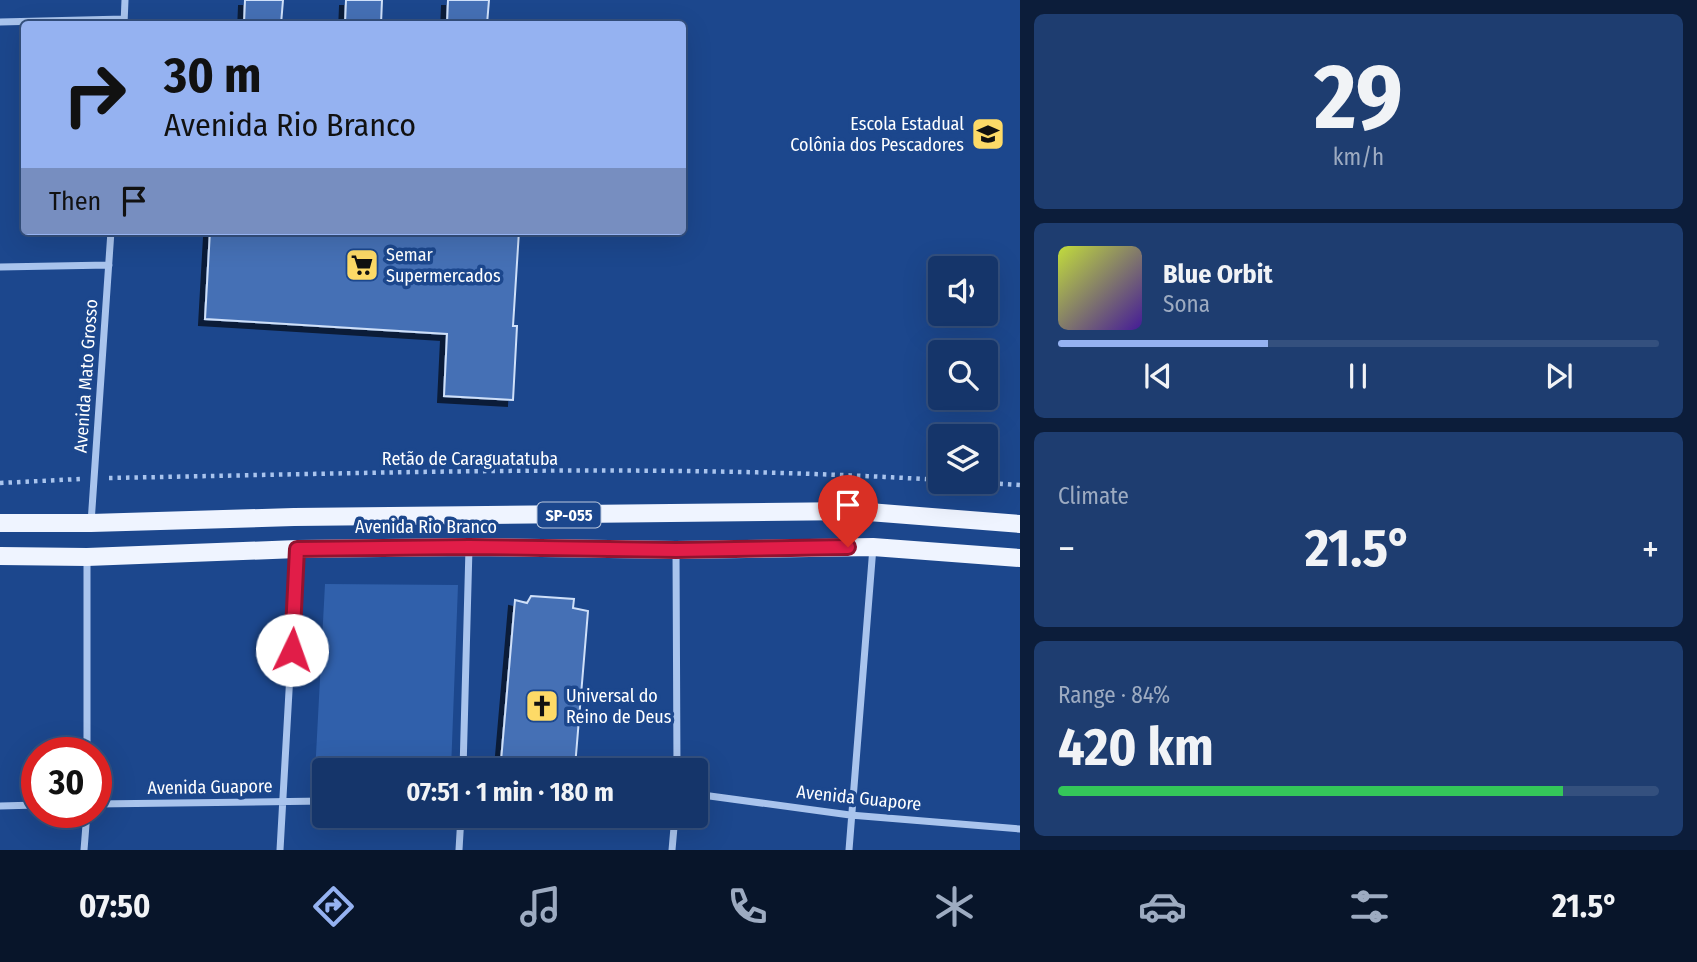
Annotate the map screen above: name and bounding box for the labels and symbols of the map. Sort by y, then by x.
place label: Escola Estadual Colônia dos Pescadores [790,113,964,156]
school or university icon: Escola Estadual Colônia dos Pescadores [969,115,1007,153]
place label: Semar Supermercados [386,244,501,287]
supermarket icon: Semar Supermercados [343,246,381,284]
street label: Avenida Mato Grosso [70,298,102,454]
street label: Retão de Caraguatatuba [382,448,558,470]
pin [818,475,878,547]
road number: SP-055 [538,502,600,528]
street label: Avenida Rio Branco [355,516,497,538]
position arrow [255,613,329,687]
place label: Universal do Reino de Deus [566,685,672,728]
church icon: Universal do Reino de Deus [523,687,561,725]
speed limit sign: 30 [21,737,112,828]
street label: Avenida Guapore [147,775,273,799]
street label: Avenida Guapore [796,781,923,815]

